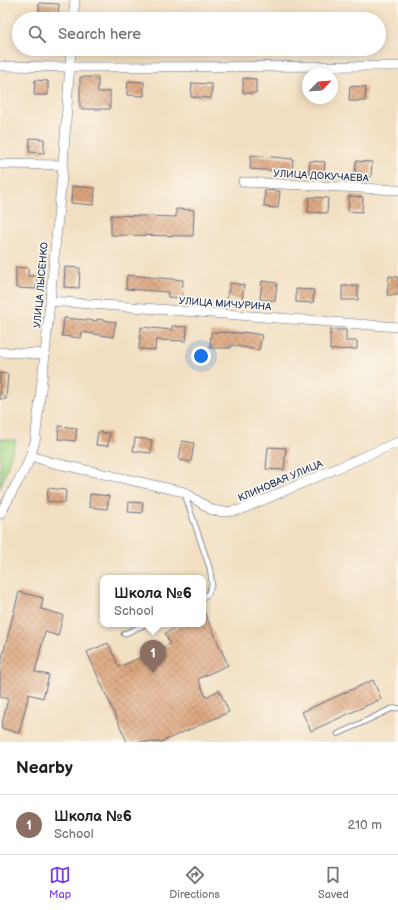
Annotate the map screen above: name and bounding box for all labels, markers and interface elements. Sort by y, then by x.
search box [12,12,386,56]
icon: search [26,23,48,45]
text: Search here [58,25,141,44]
north arrow [302,68,338,104]
street label: УЛИЦА ДОКУЧАЕВА [273,168,370,185]
street label: УЛИЦА ЛЫСЕНКО [31,242,51,329]
street label: УЛИЦА МИЧУРИНА [178,295,273,313]
your location [191,346,211,366]
street label: КЛИНОВАЯ УЛИЦА [236,457,325,504]
popup [100,575,206,627]
text: Школа №6 [114,584,192,603]
text: School [114,603,154,619]
pin: 1 [140,640,166,673]
text: Nearby [16,758,73,778]
text: Школа №6 [54,807,132,826]
text: 1 [26,817,32,833]
text: 210 m [348,817,382,833]
text: School [54,826,94,842]
tab: Map [49,864,71,901]
tab: Directions [169,864,220,901]
tab: Saved [318,864,349,901]

